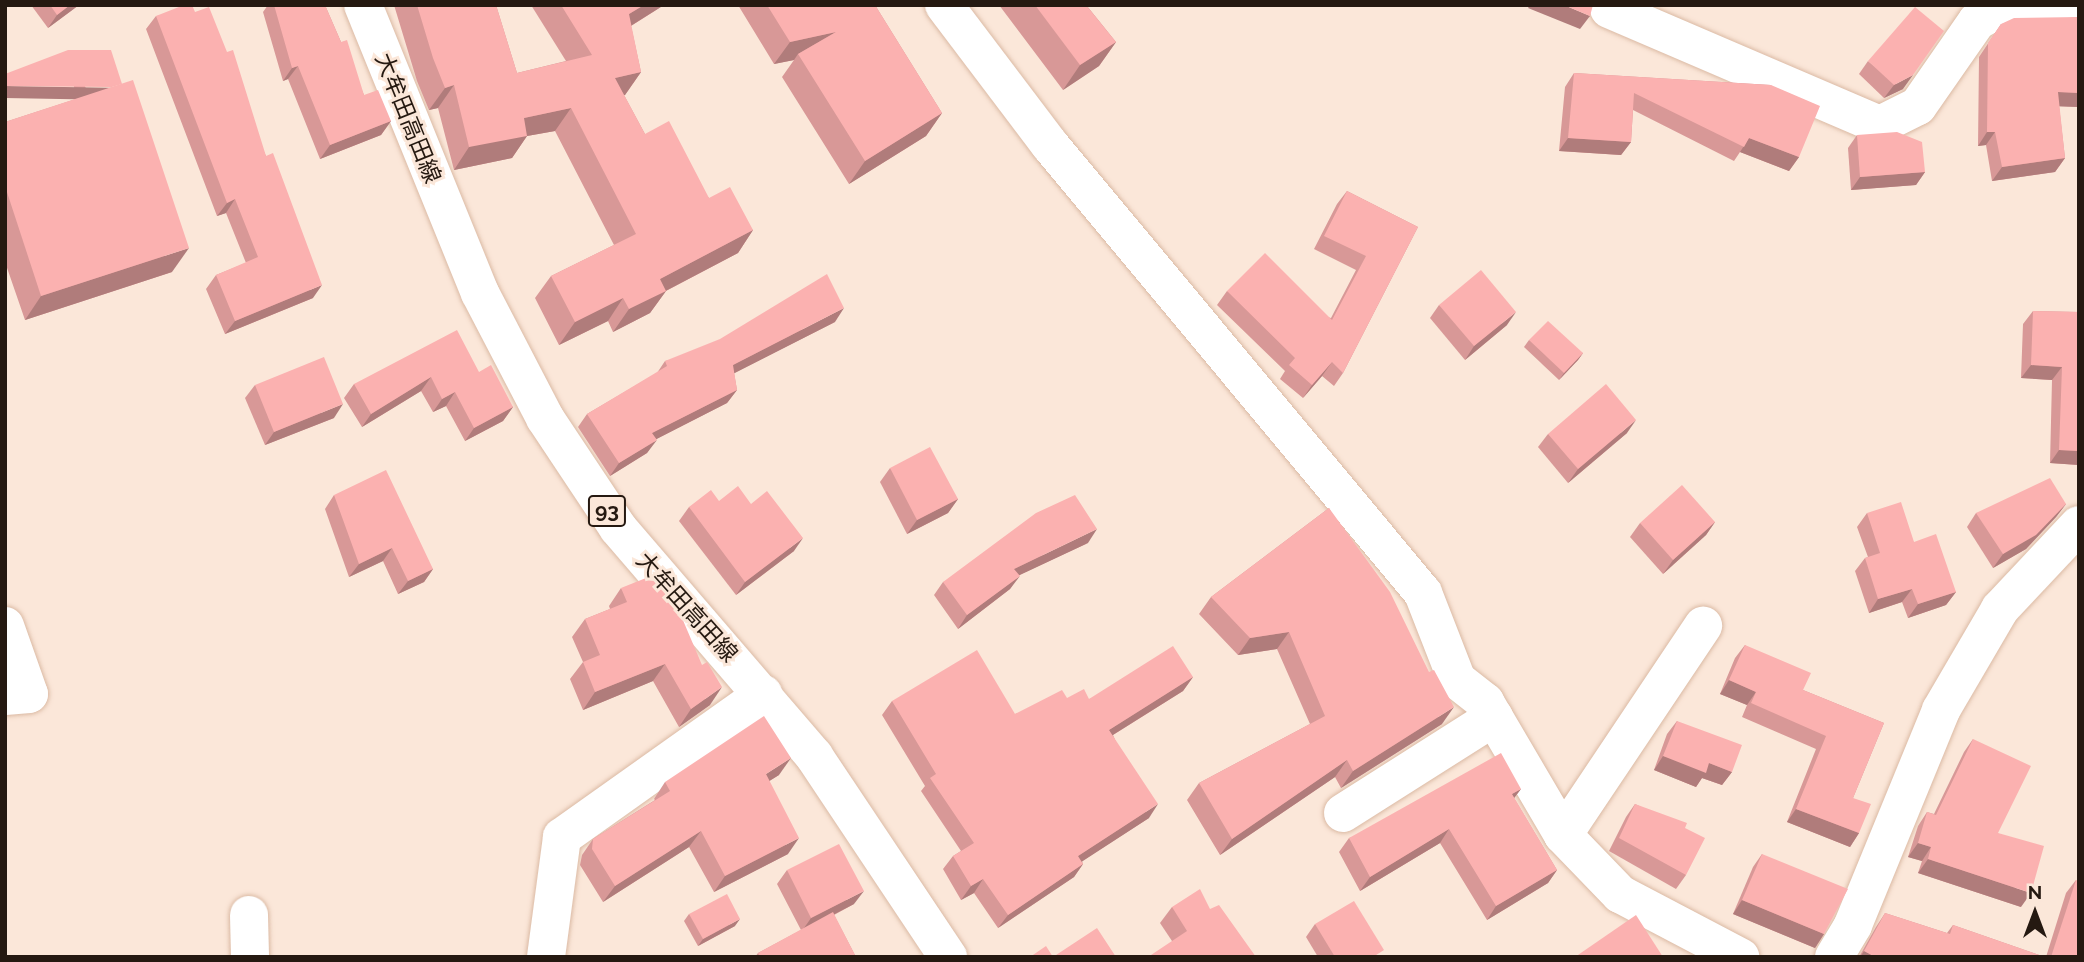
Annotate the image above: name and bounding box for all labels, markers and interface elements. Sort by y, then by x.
street label: 大牟田高田線 [369,49,447,187]
road number: 93 [588,494,626,528]
street label: 大牟田高田線 [631,546,743,668]
north arrow [2000,878,2070,948]
text: N [2028,881,2042,903]

